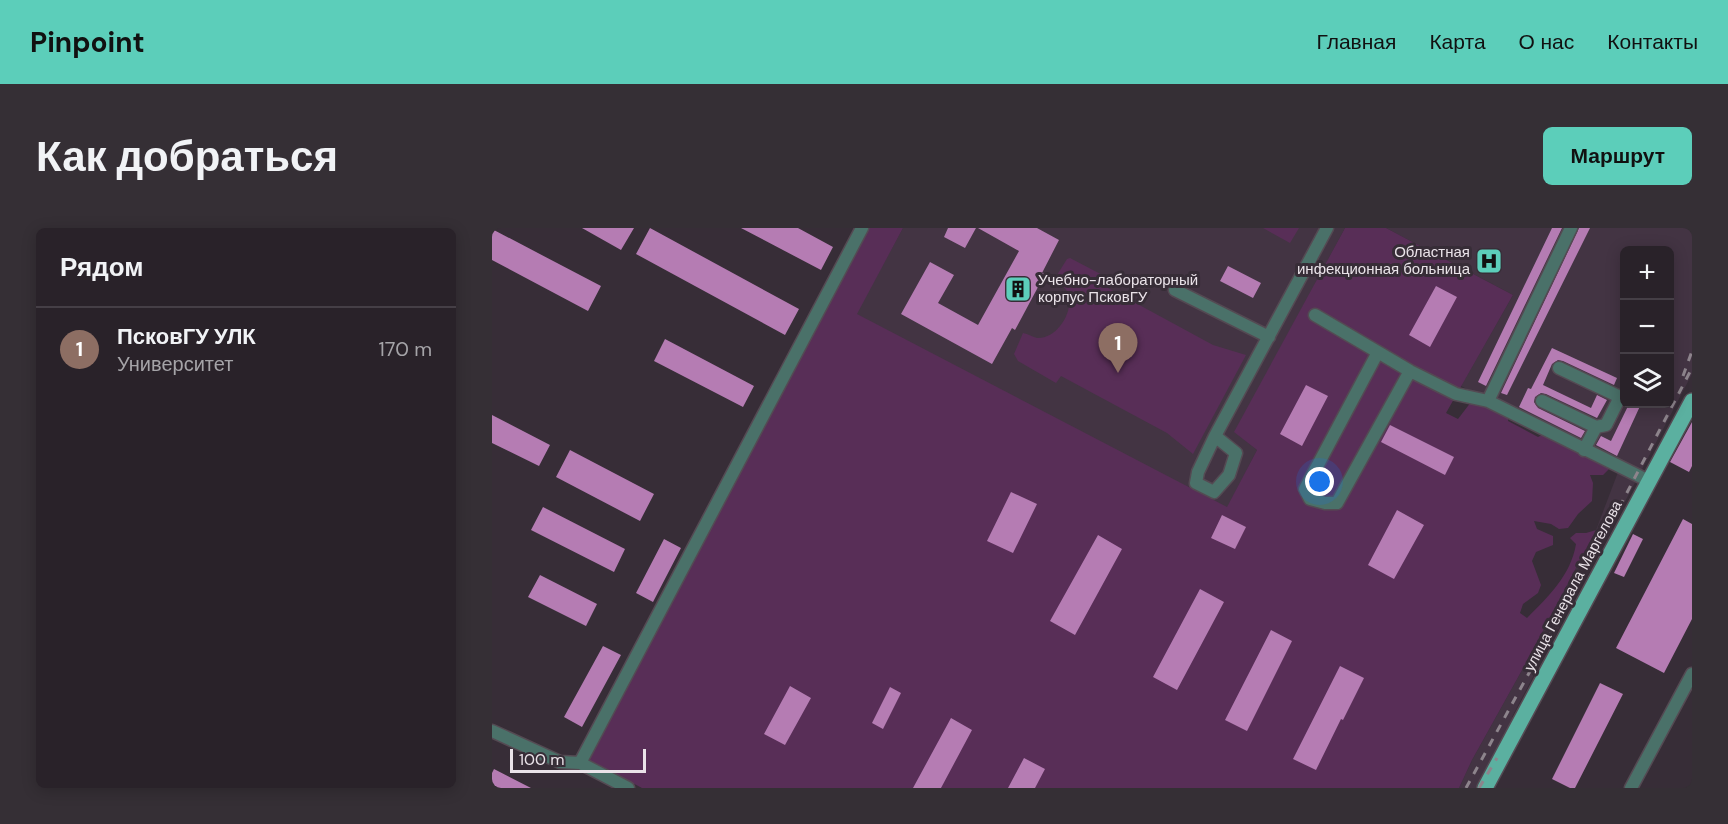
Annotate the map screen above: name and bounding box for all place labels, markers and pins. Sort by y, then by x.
place label: Областная инфекционная больница [1297,242,1471,279]
hospital icon: Областная инфекционная больница [1474,246,1504,276]
place label: Учебно-лабораторный корпус ПсковГУ [1038,270,1198,307]
building icon: Учебно-лабораторный корпус ПсковГУ [1003,274,1033,304]
pin: 1 [1098,324,1138,373]

